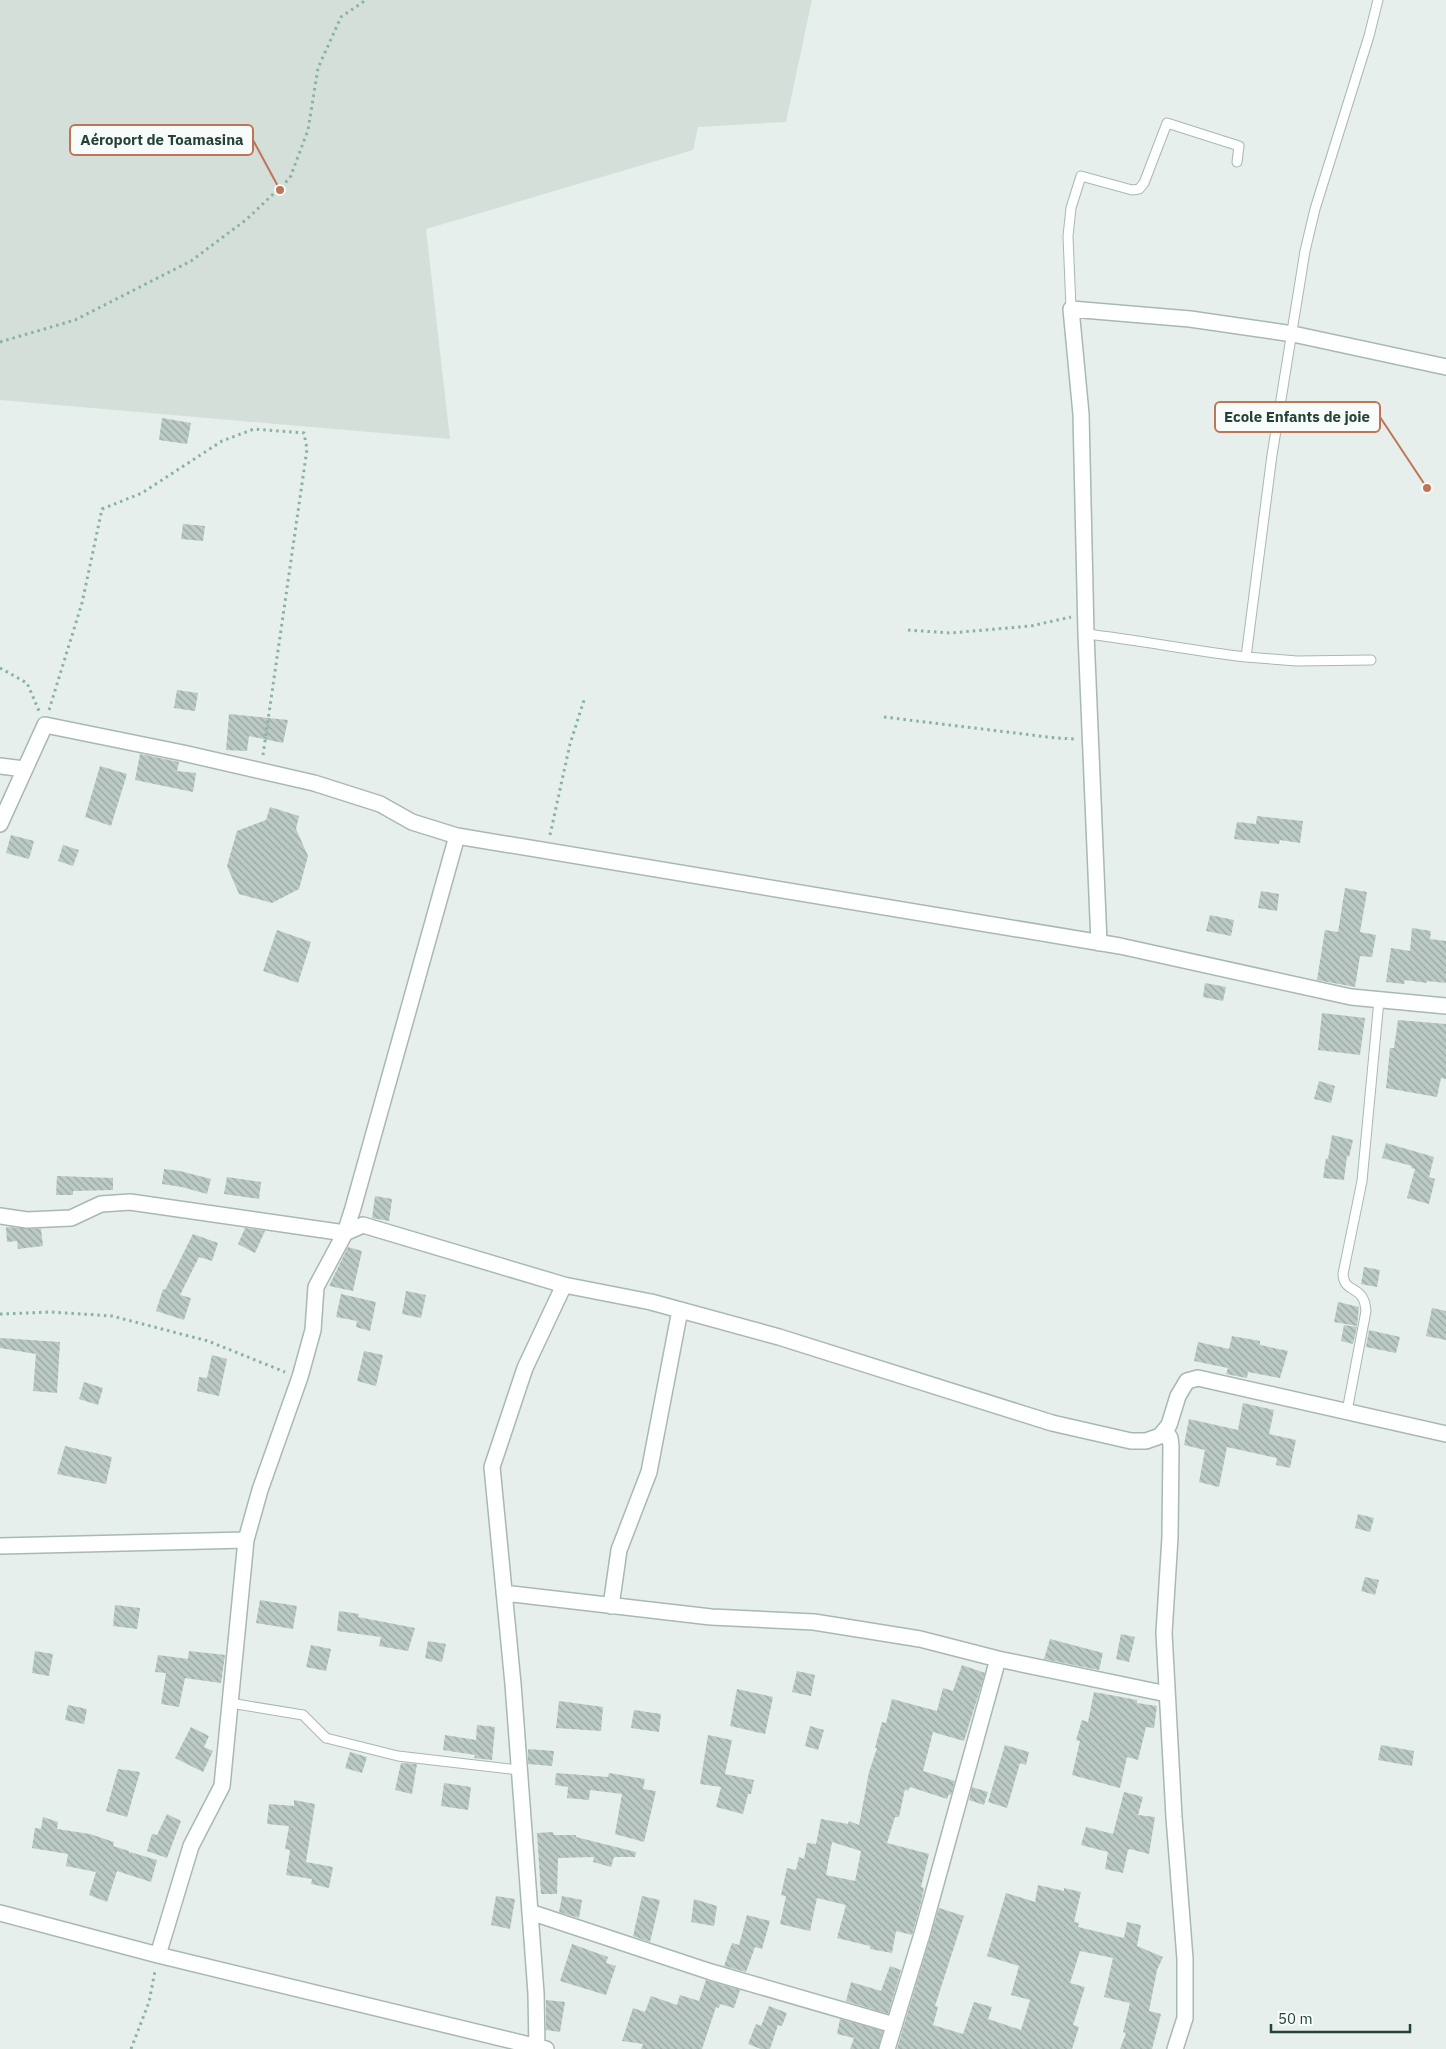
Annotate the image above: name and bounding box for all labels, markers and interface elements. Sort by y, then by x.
callout: Aéroport de Toamasina [70,125,253,155]
text: Aéroport de Toamasina [80,130,244,149]
callout: Ecole Enfants de joie [1215,402,1380,432]
text: Ecole Enfants de joie [1224,407,1370,426]
scale bar [1271,2002,1410,2034]
text: 50 m [1278,2009,1313,2028]

